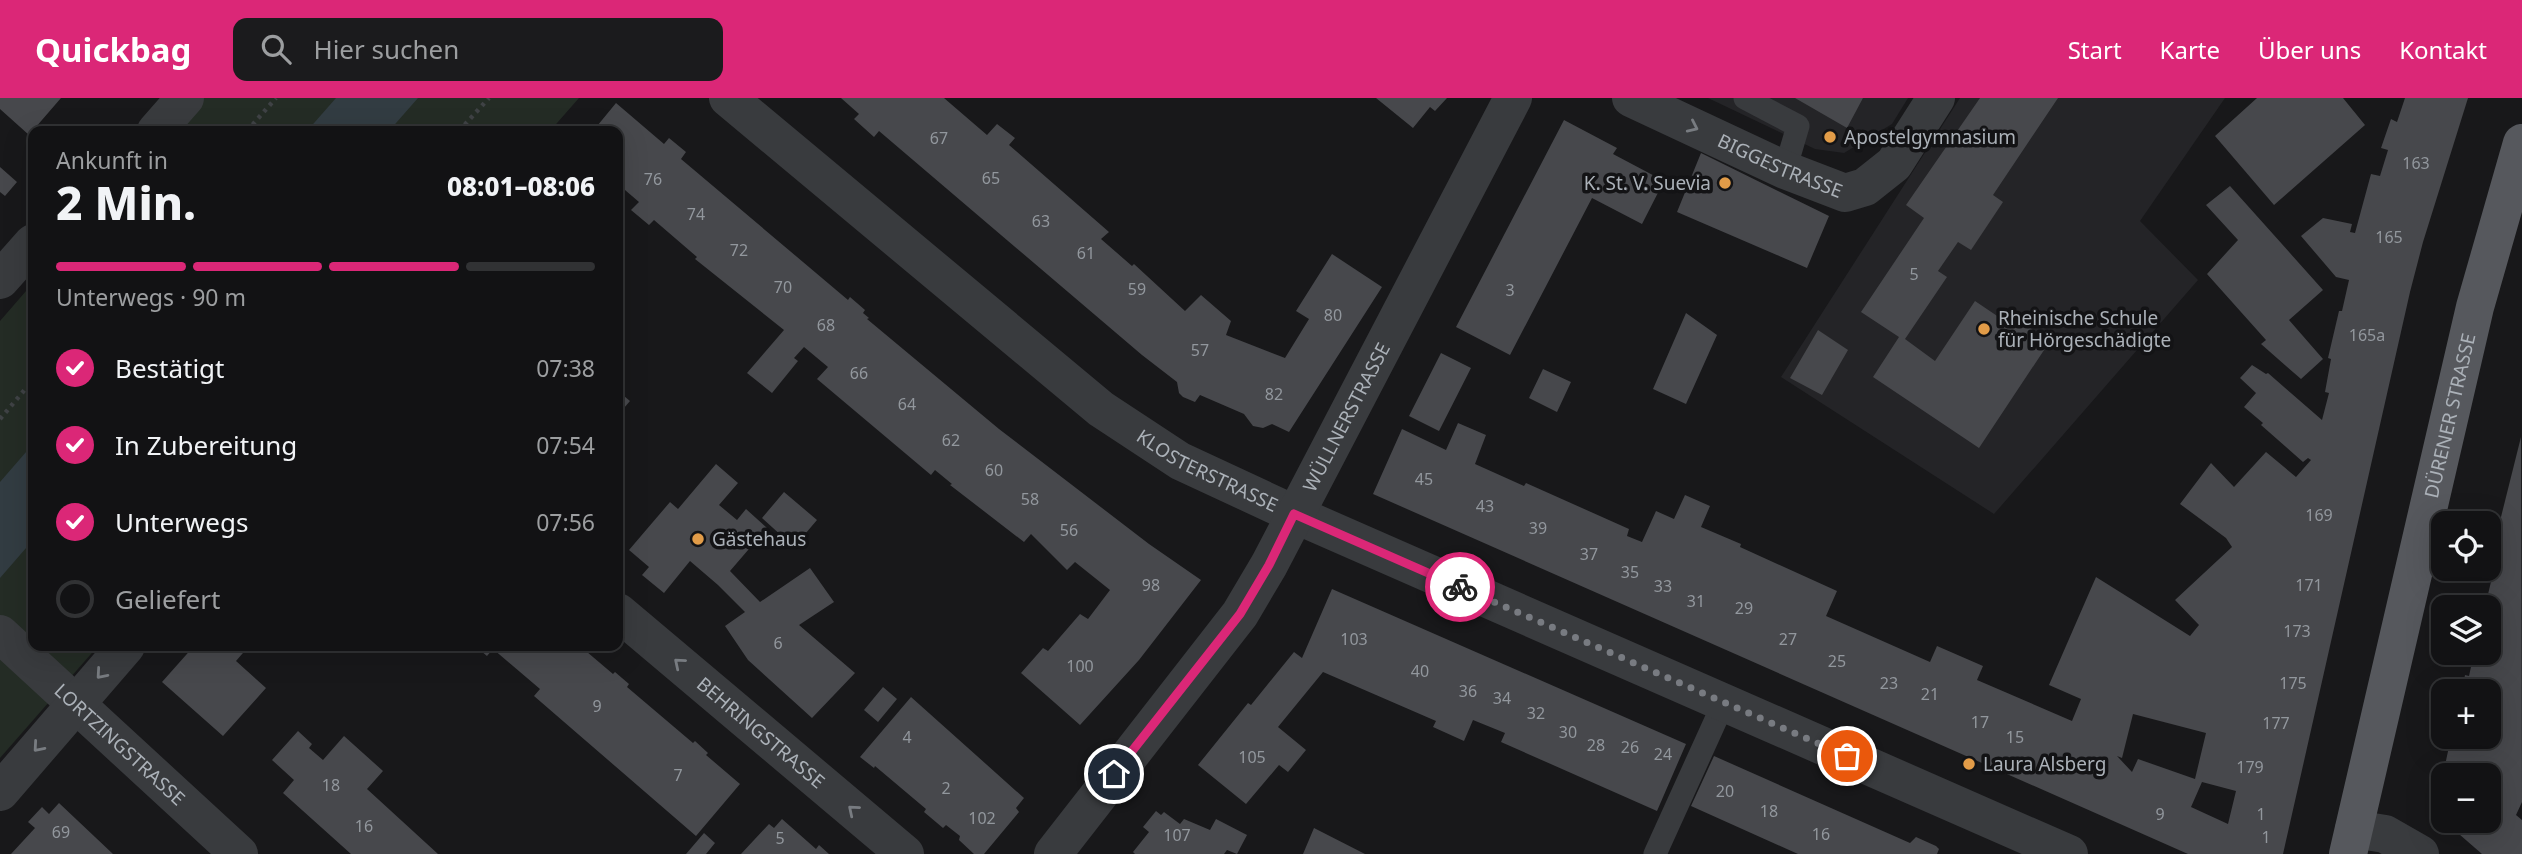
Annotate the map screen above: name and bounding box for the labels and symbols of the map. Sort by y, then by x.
one-way arrow [1686,119,1698,133]
place label: Apostelgymnasium [1844,124,2016,150]
house number: 67 [930,127,948,149]
street label: BIGGESTRASSE [1714,127,1846,204]
marker: Apostelgymnasium [1822,129,1838,145]
house number: 163 [2402,152,2430,174]
house number: 65 [982,167,1000,189]
house number: 76 [644,168,662,190]
place label: K. St. V. Suevia [1584,170,1711,196]
marker: K. St. V. Suevia [1717,175,1733,191]
house number: 74 [687,203,705,225]
house number: 63 [1032,210,1050,232]
house number: 165 [2375,226,2403,248]
house number: 72 [730,239,748,261]
house number: 61 [1077,242,1095,264]
house number: 5 [1909,263,1919,285]
house number: 70 [774,276,792,298]
house number: 59 [1128,278,1146,300]
house number: 3 [1505,279,1515,301]
house number: 80 [1324,304,1342,326]
place label: Rheinische Schule für Hörgeschädigte [1998,305,2171,353]
house number: 68 [817,314,835,336]
marker: Rheinische Schule für Hörgeschädigte [1976,321,1992,337]
house number: 165a [2349,324,2385,346]
street label: DÜRENER STRASSE [2418,331,2481,501]
street label: WÜLLNERSTRASSE [1297,338,1396,496]
house number: 57 [1191,339,1209,361]
house number: 66 [850,362,868,384]
house number: 82 [1265,383,1283,405]
house number: 64 [898,393,916,415]
street label: KLOSTERSTRASSE [1132,423,1282,518]
house number: 62 [942,429,960,451]
house number: 60 [985,459,1003,481]
house number: 45 [1415,468,1433,490]
house number: 58 [1021,488,1039,510]
house number: 43 [1476,495,1494,517]
house number: 169 [2305,504,2333,526]
house number: 39 [1529,517,1547,539]
house number: 56 [1060,519,1078,541]
place label: Gästehaus [712,526,806,552]
marker: Gästehaus [690,531,706,547]
house number: 37 [1580,543,1598,565]
courier [1425,552,1495,622]
house number: 35 [1621,561,1639,583]
house number: 98 [1142,574,1160,596]
house number: 171 [2295,574,2323,596]
house number: 33 [1654,575,1672,597]
house number: 31 [1687,590,1705,612]
house number: 29 [1735,597,1753,619]
house number: 173 [2283,620,2311,642]
house number: 103 [1340,628,1368,650]
house number: 27 [1779,628,1797,650]
house number: 6 [773,632,783,654]
house number: 25 [1828,650,1846,672]
house number: 100 [1066,655,1094,677]
one-way arrow [674,659,687,671]
house number: 40 [1411,660,1429,682]
one-way arrow [97,666,109,679]
street label: BEHRINGSTRASSE [691,671,831,794]
house number: 23 [1880,672,1898,694]
house number: 175 [2279,672,2307,694]
street label: LORTZINGSTRASSE [49,678,191,811]
house number: 36 [1459,680,1477,702]
house number: 21 [1921,683,1939,705]
house number: 34 [1493,687,1511,709]
house number: 9 [592,695,602,717]
house number: 32 [1527,702,1545,724]
house number: 17 [1971,711,1989,733]
house number: 177 [2262,712,2290,734]
house number: 30 [1559,721,1577,743]
house number: 4 [902,726,912,748]
pin [1817,726,1877,786]
house number: 15 [2006,726,2024,748]
house number: 28 [1587,734,1605,756]
house number: 26 [1621,736,1639,758]
one-way arrow [34,739,46,752]
house number: 24 [1654,743,1672,765]
pin [1084,744,1144,804]
house number: 105 [1238,746,1266,768]
place label: Laura Alsberg [1983,751,2106,777]
marker: Laura Alsberg [1961,756,1977,772]
house number: 179 [2236,756,2264,778]
house number: 7 [673,764,683,786]
house number: 18 [322,774,340,796]
house number: 2 [941,777,951,799]
house number: 20 [1716,780,1734,802]
house number: 18 [1760,800,1778,822]
house number: 9 [2155,803,2165,825]
house number: 1 [2256,803,2266,825]
one-way arrow [848,806,861,818]
house number: 102 [968,807,996,829]
house number: 16 [355,815,373,837]
house number: 69 [52,821,70,843]
house number: 16 [1812,823,1830,845]
house number: 107 [1163,824,1191,846]
house number: 1 [2261,826,2271,848]
house number: 5 [775,827,785,849]

